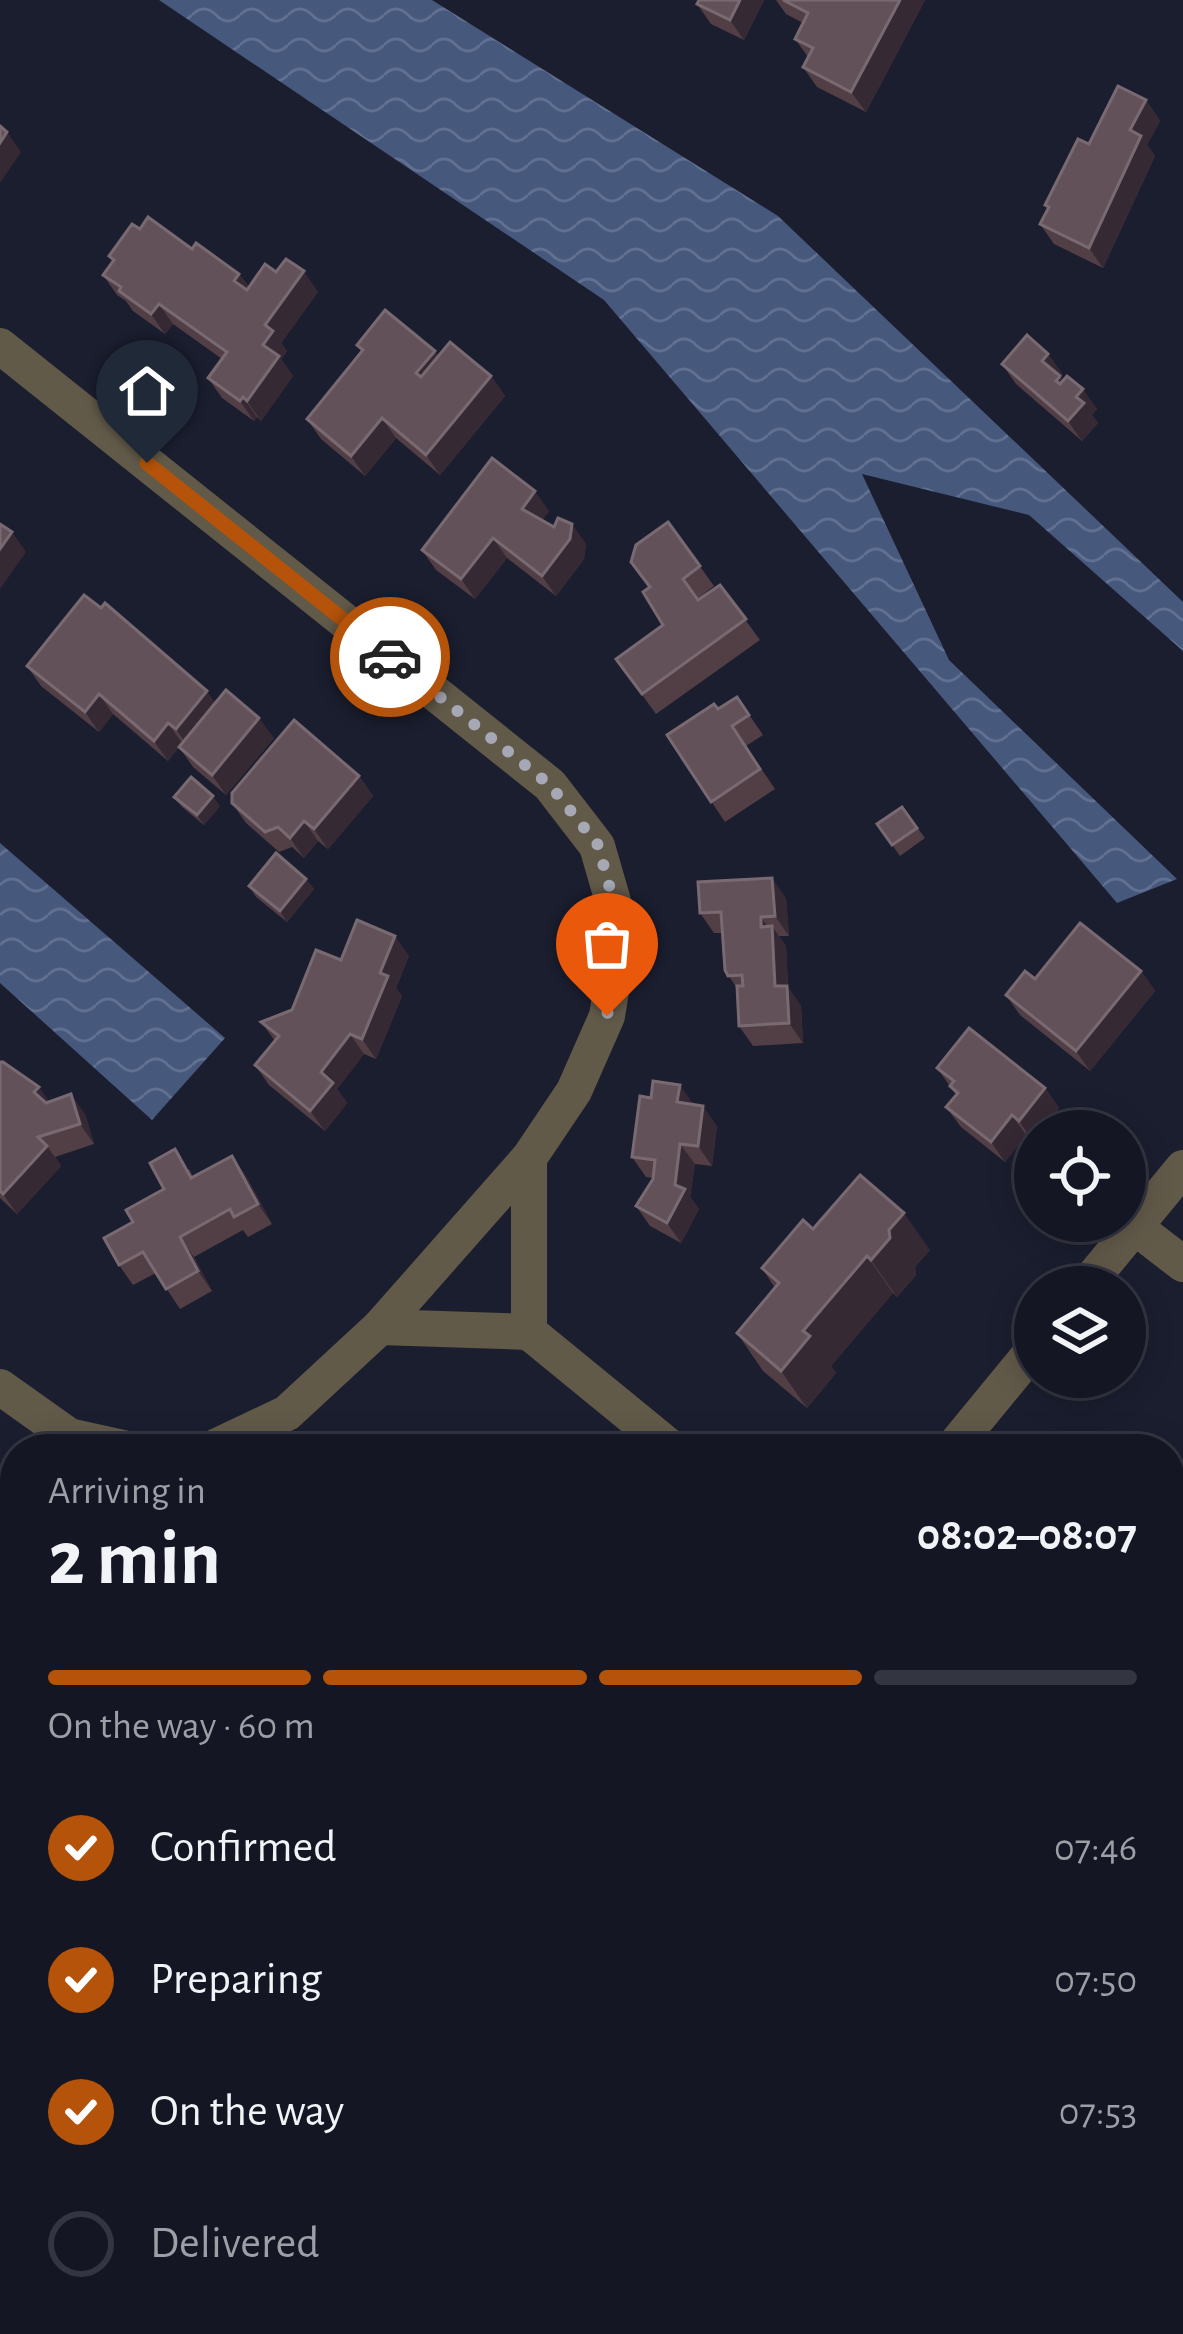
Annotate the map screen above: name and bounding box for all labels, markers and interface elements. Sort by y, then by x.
pin [96,340,198,463]
icon: home [114,358,180,424]
courier [330,597,450,717]
icon: car [357,624,423,690]
pin [556,893,658,1016]
icon: bag [574,911,640,977]
map controls [1014,1110,1146,1398]
button: locate [1014,1110,1146,1242]
button: layers [1014,1266,1146,1398]
text: Arriving in [48,1472,206,1511]
text: 08:02–08:07 [917,1513,1137,1558]
text: 2 min [48,1521,221,1599]
text: On the way · 60 m [48,1707,315,1746]
icon: check [48,1815,114,1881]
text: Confirmed [150,1825,336,1870]
text: 07:46 [1054,1829,1137,1868]
icon: check [48,1947,114,2013]
text: Preparing [150,1957,322,2002]
text: 07:50 [1054,1961,1137,2000]
icon: check [48,2079,114,2145]
text: On the way [150,2089,344,2134]
text: 07:53 [1059,2093,1137,2132]
text: Delivered [150,2221,319,2266]

